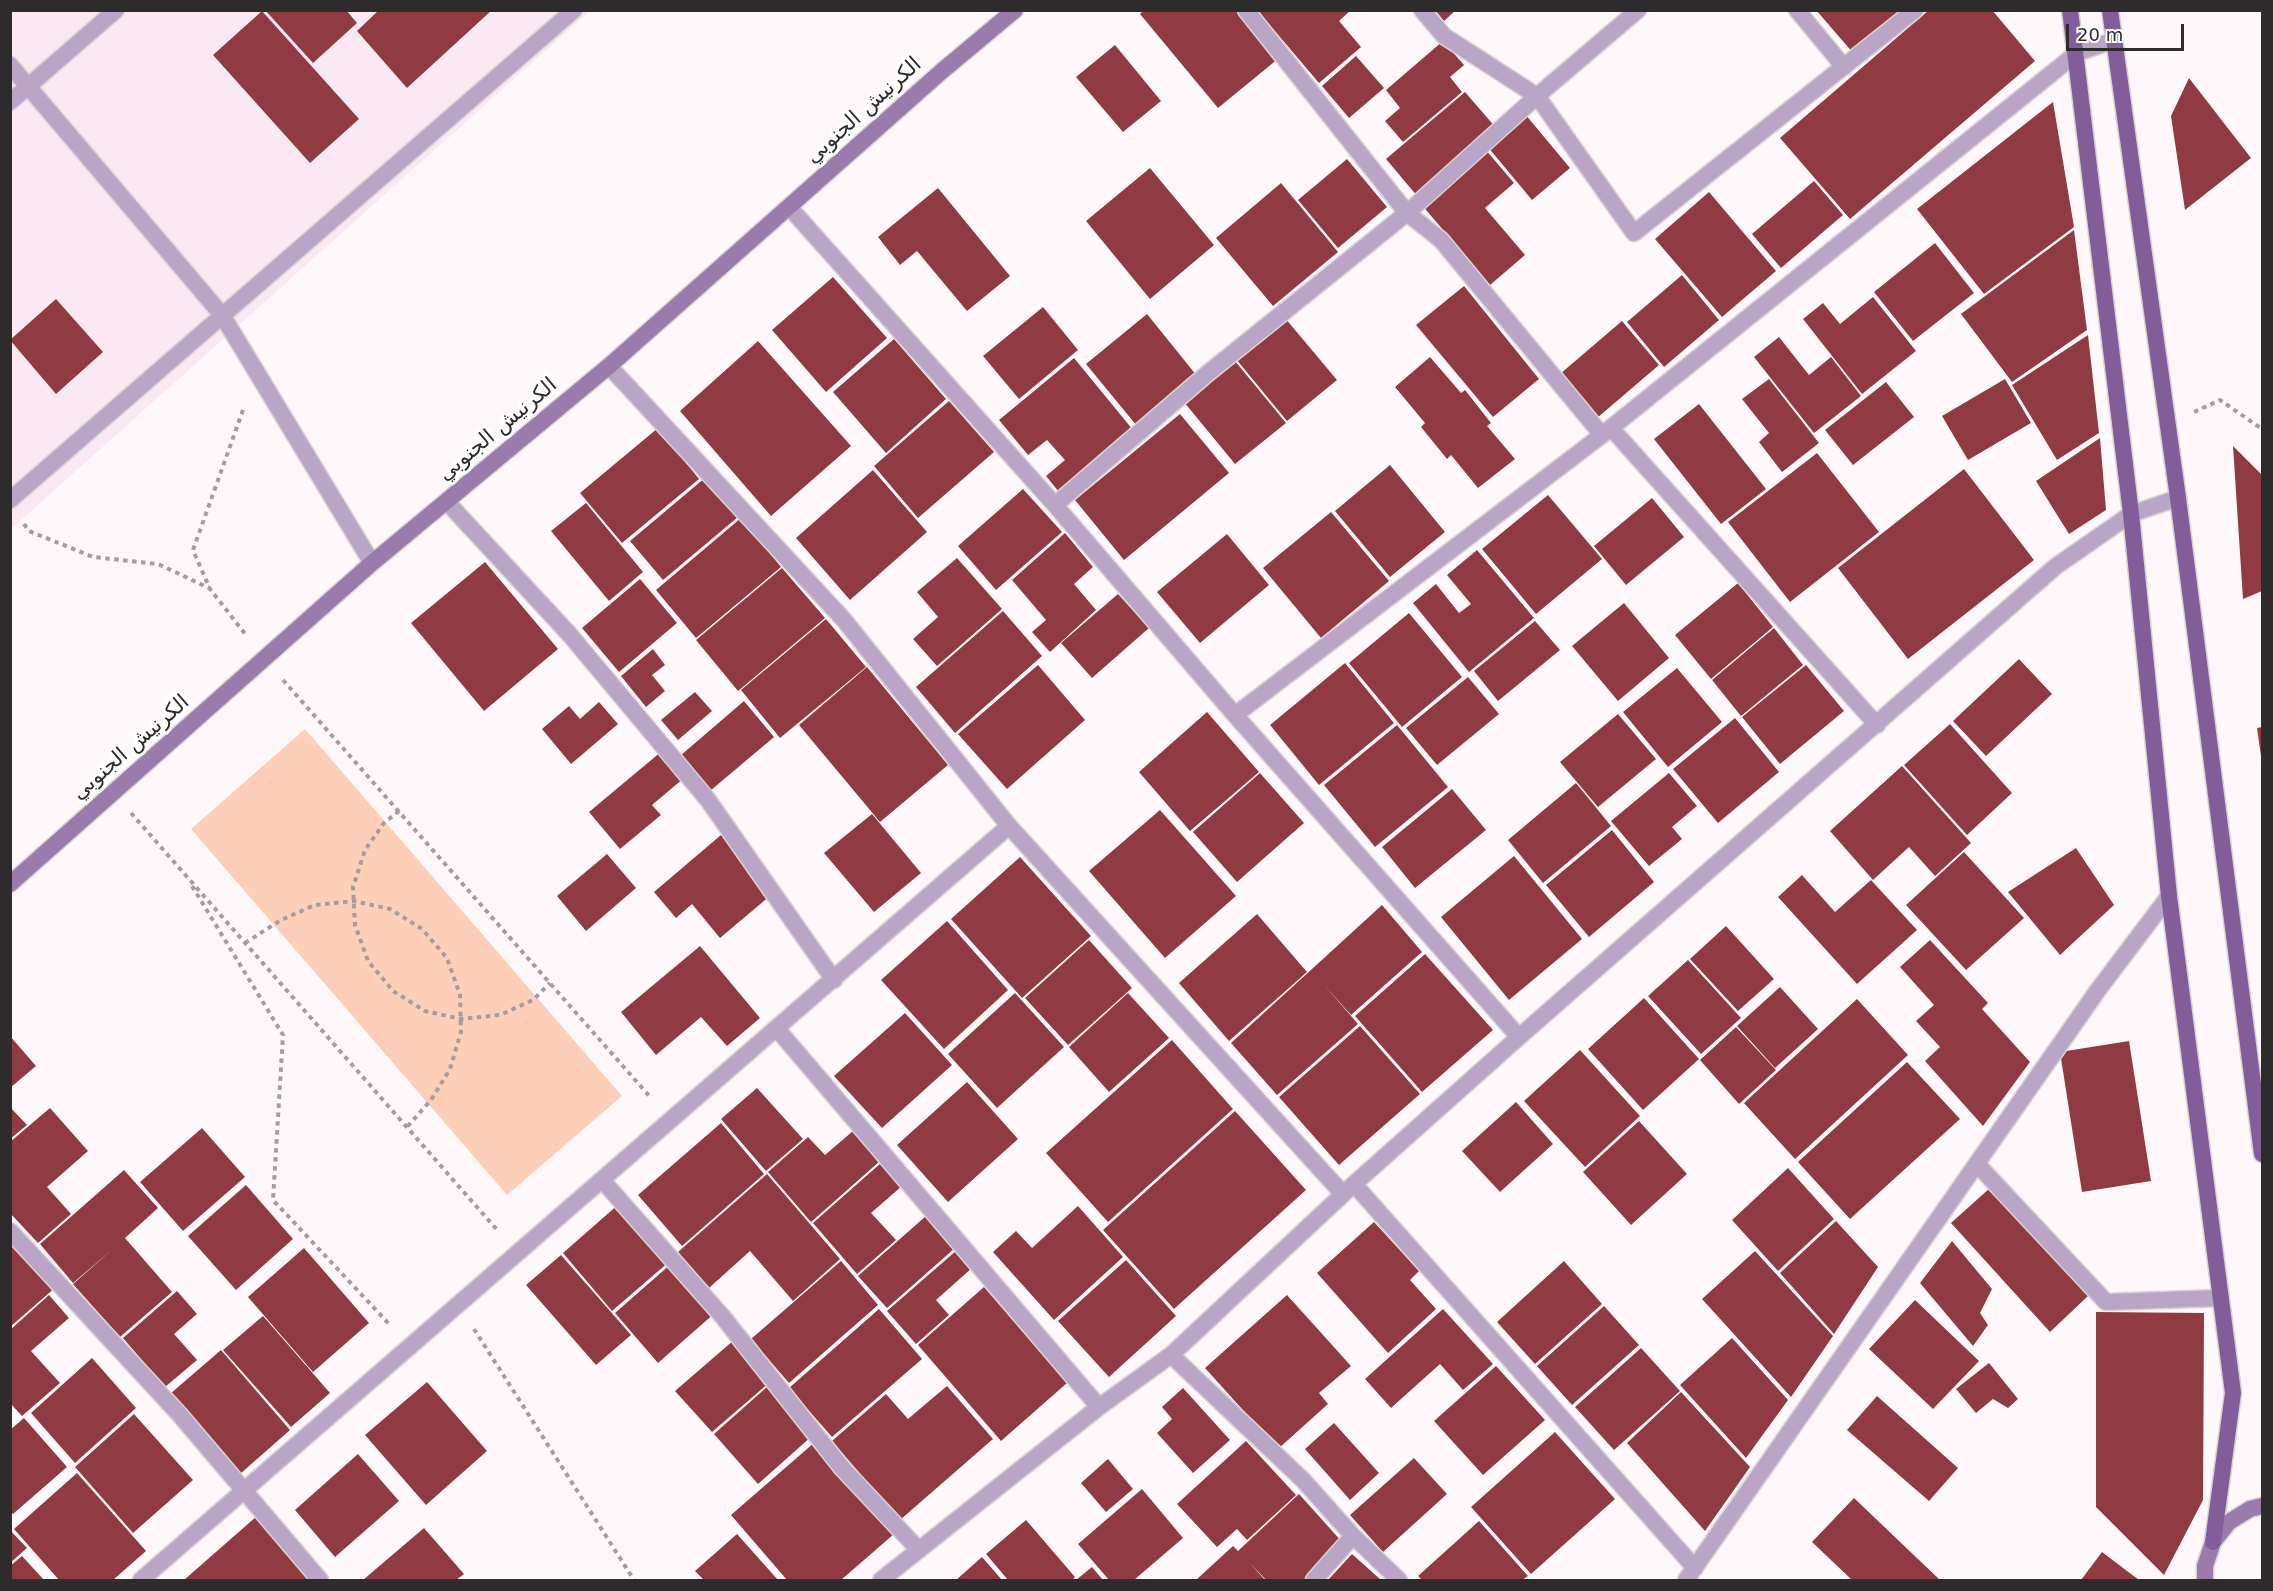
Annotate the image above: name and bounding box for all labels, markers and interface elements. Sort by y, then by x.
scale bar [2069,12,2188,50]
text: 20 m [2077,24,2123,45]
street label: الكرنيش الجنوبي [801,52,927,170]
street label: الكرنيش الجنوبي [433,373,563,487]
street label: الكرنيش الجنوبي [67,690,195,806]

